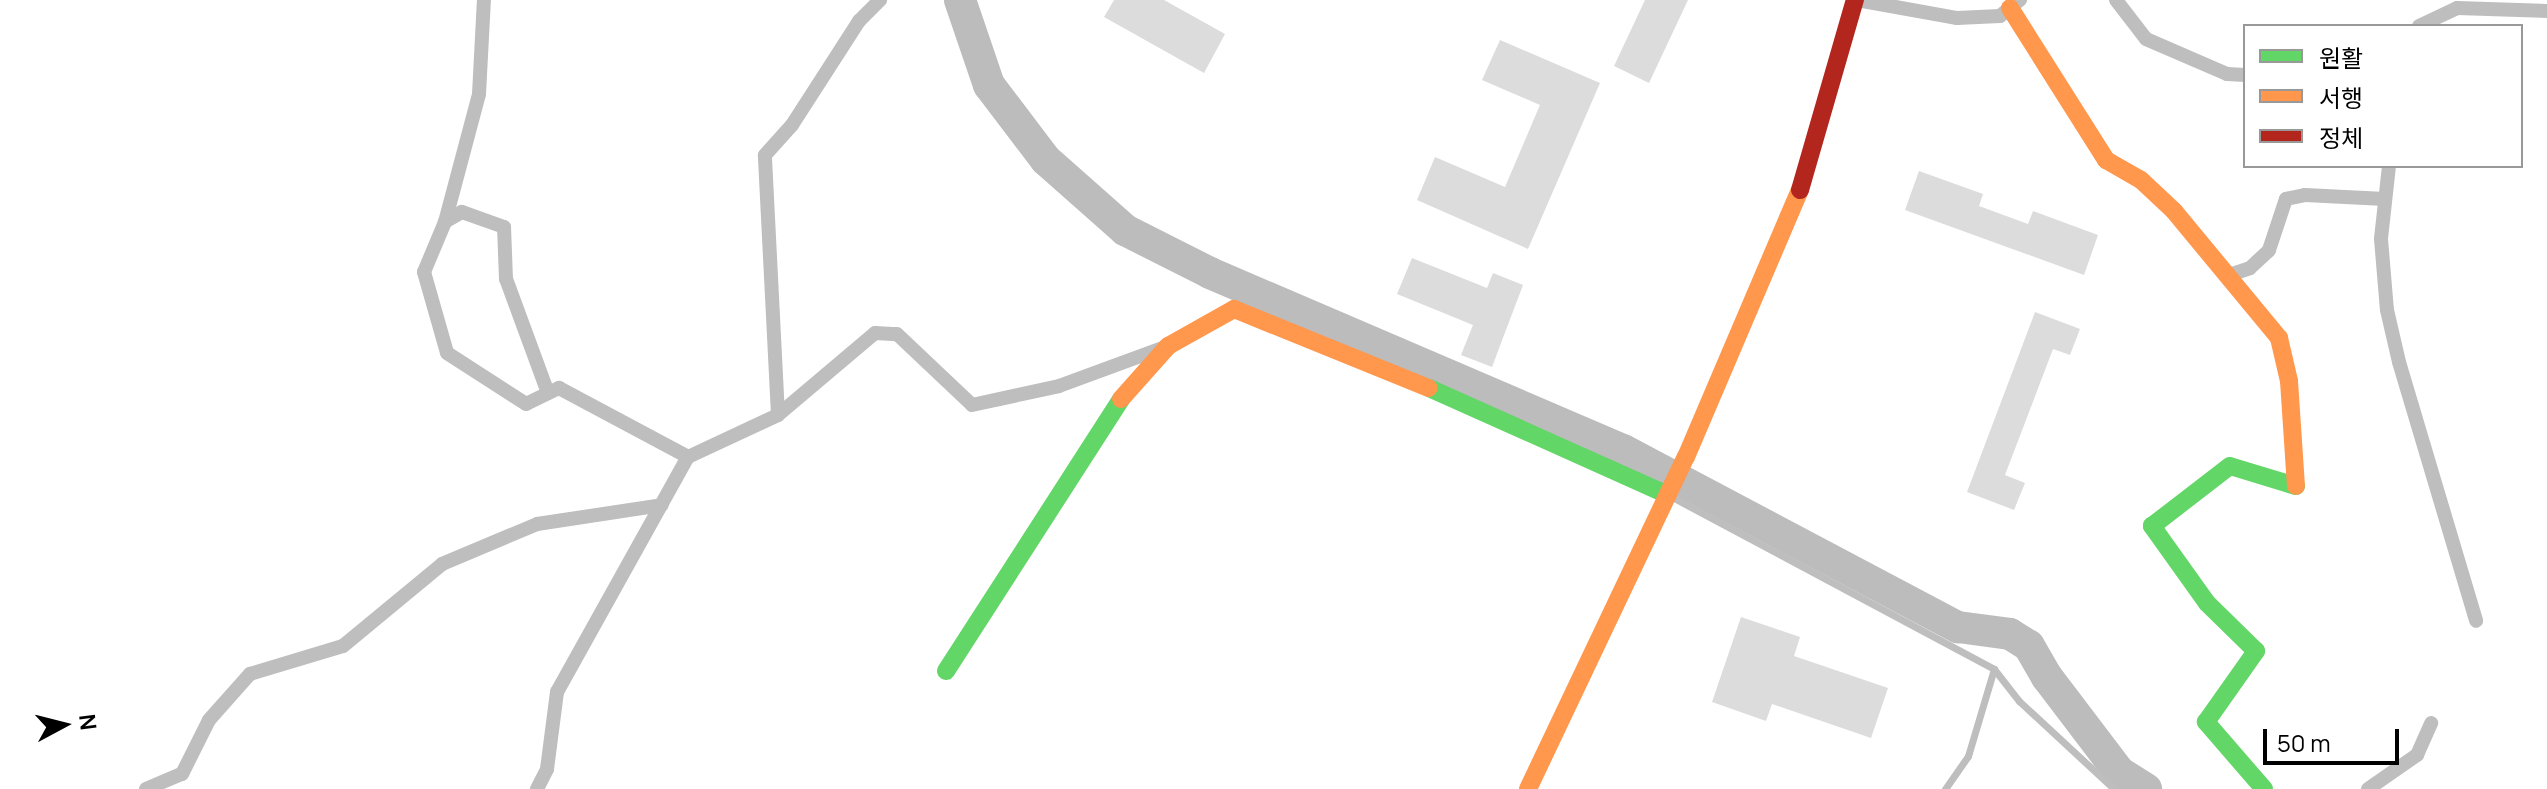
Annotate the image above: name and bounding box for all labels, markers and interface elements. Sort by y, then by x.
legend [2243,24,2523,168]
text: 원활 [2319,41,2363,74]
text: 서행 [2319,81,2363,114]
text: 정체 [2319,121,2363,154]
north arrow [24,685,104,765]
text: N [72,712,104,732]
scale bar [2267,713,2403,763]
text: 50 m [2277,726,2331,759]

